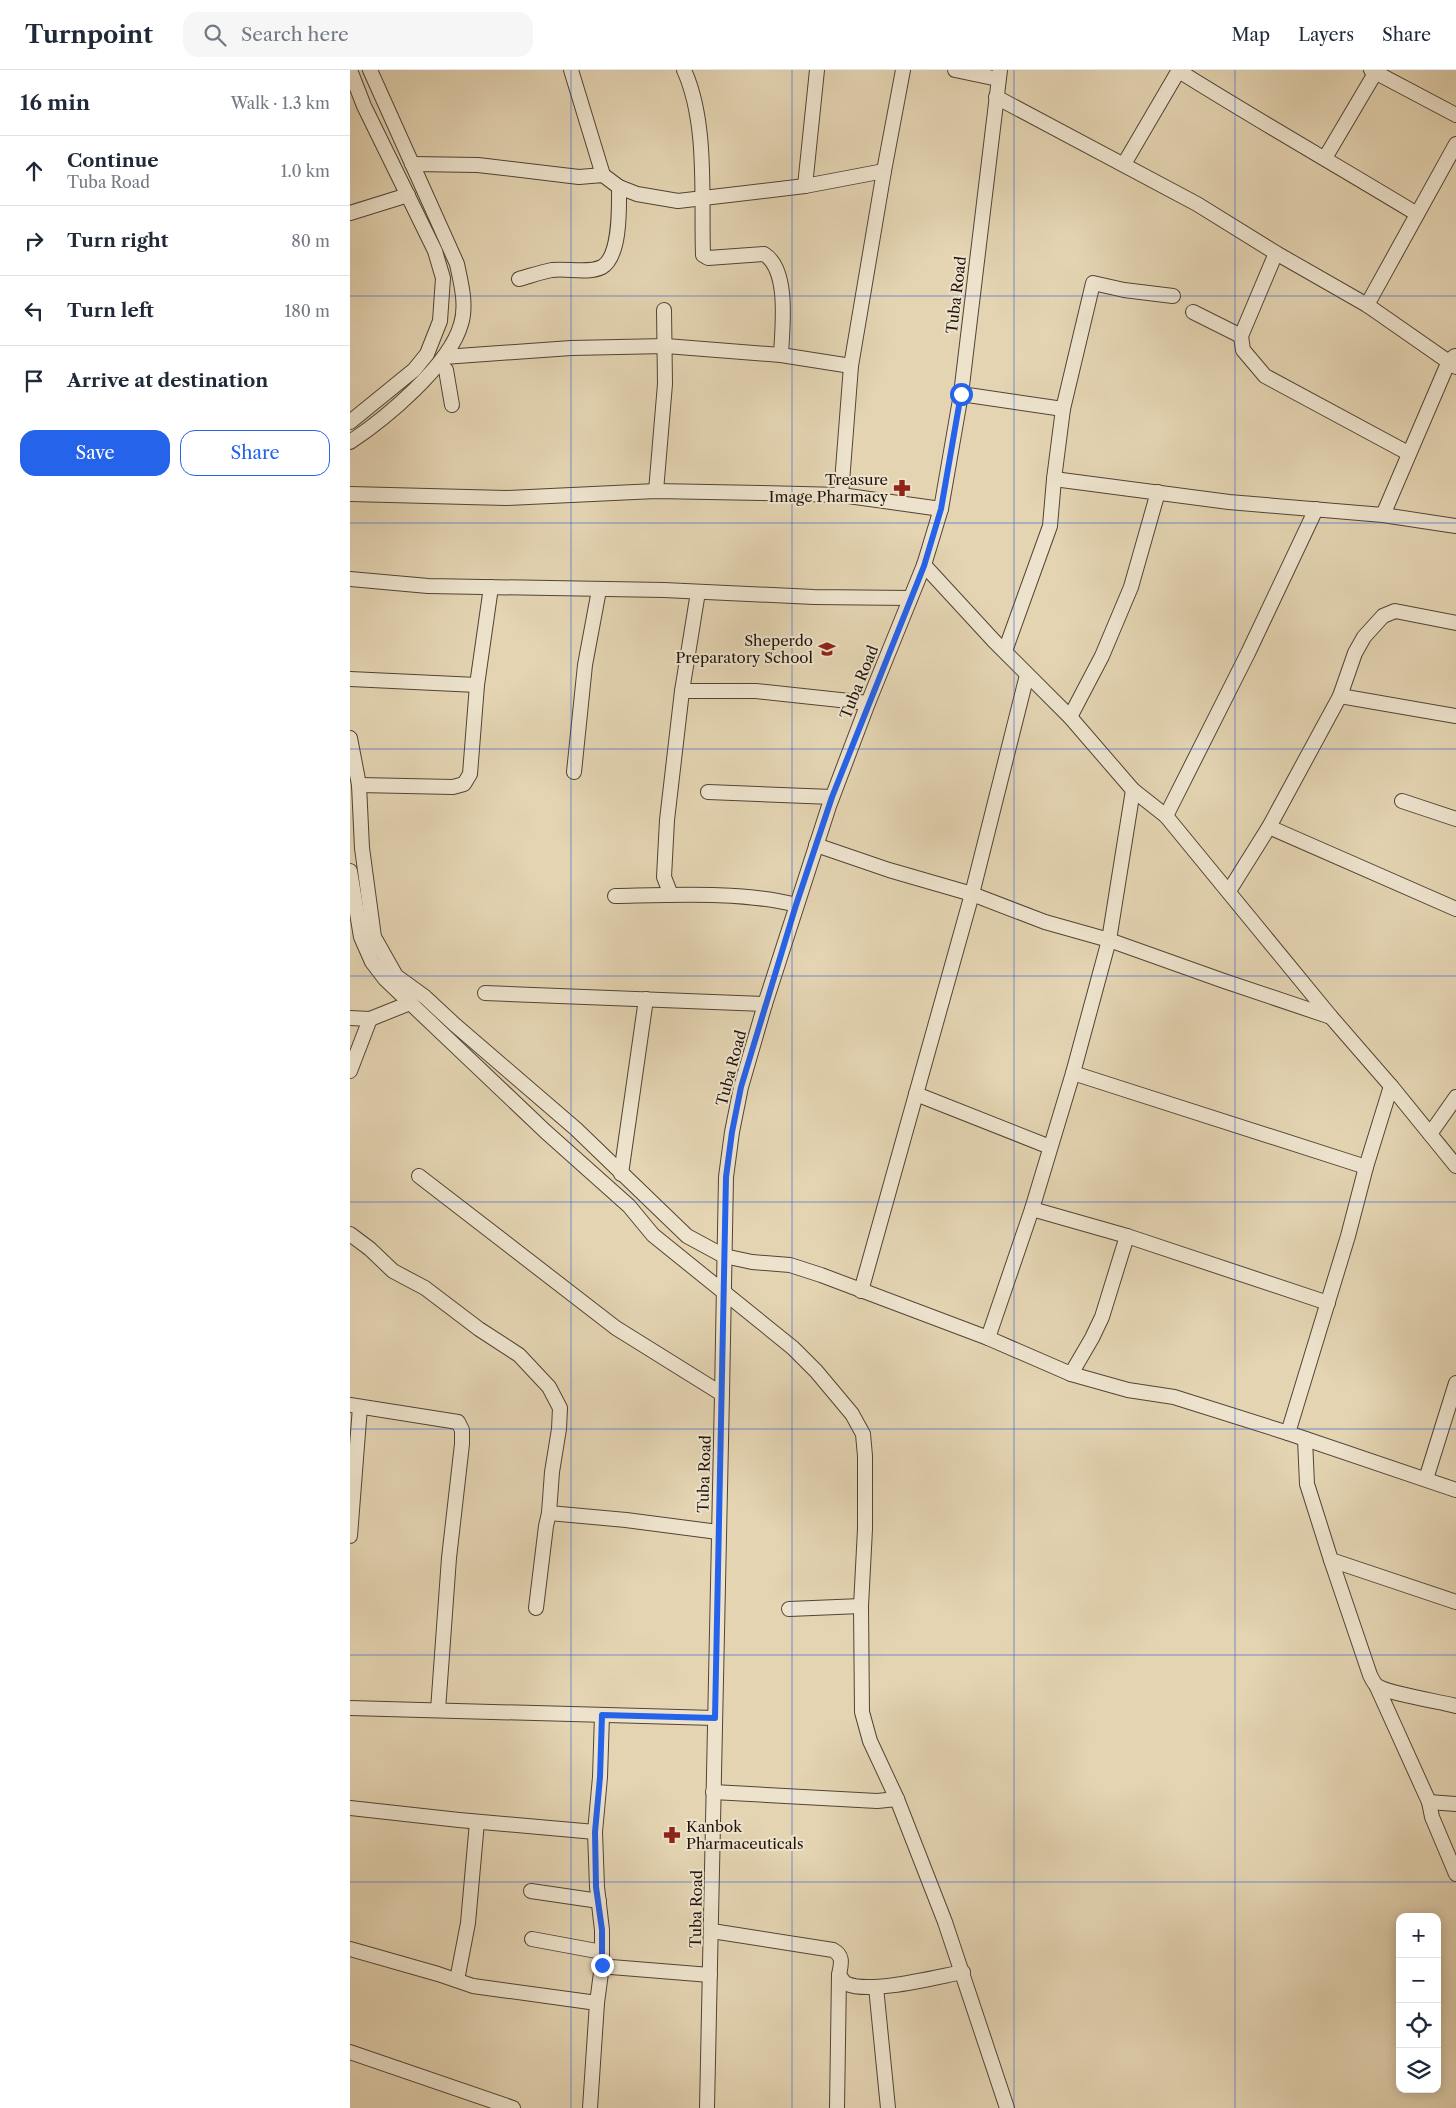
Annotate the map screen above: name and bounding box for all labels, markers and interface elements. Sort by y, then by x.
search box [183,12,533,57]
text: Turnpoint [25,20,153,49]
icon: search [201,21,229,49]
text: Search here [241,23,349,46]
text: Map [1232,24,1270,46]
text: Layers [1298,24,1354,46]
text: Share [1382,24,1431,46]
text: 16 min [20,90,90,115]
text: Walk · 1.3 km [231,93,330,113]
text: Continue [67,149,159,172]
icon: ahead [20,157,48,185]
text: 1.0 km [281,161,330,181]
text: Tuba Road [67,172,150,192]
icon: right [20,227,48,255]
text: Turn right [67,229,168,252]
text: 80 m [291,231,330,251]
street label: Tuba Road [942,255,970,335]
icon: left [20,297,48,325]
text: Turn left [67,299,154,322]
text: 180 m [284,301,330,321]
icon: arrive [20,367,48,395]
text: Arrive at destination [67,369,268,392]
route start [950,383,973,406]
button: Save [20,430,170,476]
button: Share [180,430,330,476]
place label: Treasure Image Pharmacy [769,470,889,506]
pharmacy icon: Treasure Image Pharmacy [892,478,912,498]
place label: Sheperdo Preparatory School [675,631,814,667]
school or university icon: Sheperdo Preparatory School [817,639,837,659]
street label: Tuba Road [836,642,882,722]
street label: Tuba Road [712,1028,750,1108]
street label: Tuba Road [693,1435,715,1513]
place label: Kanbok Pharmaceuticals [686,1817,804,1853]
pharmacy icon: Kanbok Pharmaceuticals [662,1825,682,1845]
street label: Tuba Road [686,1870,706,1948]
map controls [1396,1913,1441,2093]
button: + [1396,1913,1441,1958]
route end [591,1954,614,1977]
button: − [1396,1958,1441,2003]
button: locate [1396,2003,1441,2048]
button: layers [1396,2048,1441,2093]

